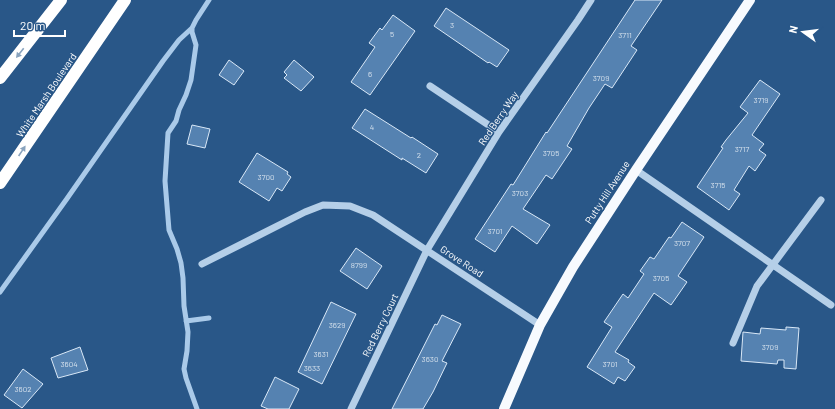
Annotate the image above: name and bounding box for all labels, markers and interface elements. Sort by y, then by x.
scale bar [14,12,65,38]
north arrow [783,12,823,52]
text: 20 m [20,18,46,32]
house number: 3 [450,20,454,30]
text: N [786,24,800,35]
house number: 5 [390,29,394,39]
house number: 3711 [618,30,632,40]
one-way arrow [15,47,24,58]
street label: White Marsh Boulevard [13,51,79,139]
house number: 6 [368,69,372,79]
house number: 3709 [593,73,609,83]
street label: Red Berry Way [476,88,521,147]
house number: 3719 [754,95,768,105]
house number: 4 [370,122,374,132]
house number: 3717 [735,144,749,154]
one-way arrow [18,146,26,156]
house number: 3705 [543,148,559,158]
house number: 2 [417,150,421,160]
street label: Putty Hill Avenue [582,158,632,226]
house number: 3700 [258,172,274,182]
house number: 3715 [711,180,725,190]
house number: 3703 [512,188,528,198]
house number: 3701 [488,226,503,236]
house number: 3707 [674,238,690,248]
street label: Grove Road [438,243,486,279]
house number: 8799 [351,260,367,270]
house number: 3705 [653,273,669,283]
street label: Red Berry Court [359,291,401,359]
house number: 3629 [329,320,345,330]
house number: 3709 [762,342,778,352]
house number: 3631 [313,349,329,359]
house number: 3630 [422,354,438,364]
house number: 3604 [60,359,78,369]
house number: 3701 [603,359,618,369]
house number: 3633 [304,363,320,373]
house number: 3602 [14,384,32,394]

